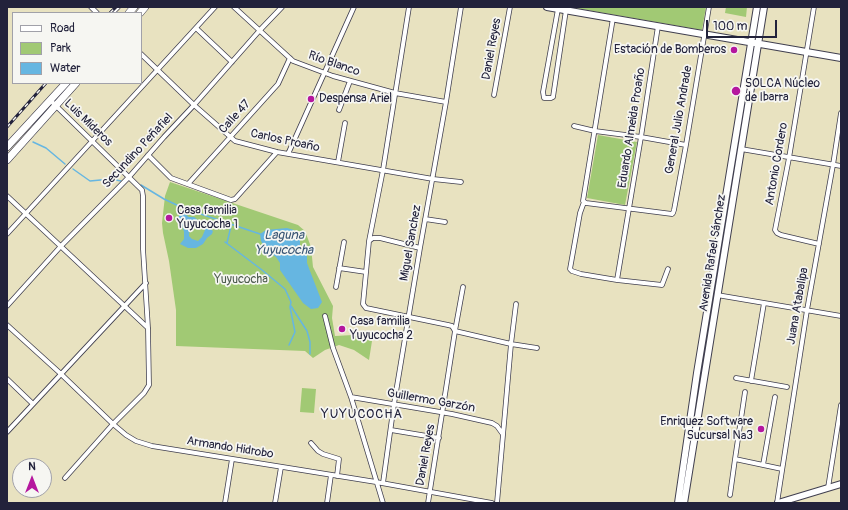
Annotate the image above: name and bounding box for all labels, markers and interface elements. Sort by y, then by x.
legend [12,12,142,84]
scale bar [708,12,779,38]
street label: Daniel Reyes [480,17,504,81]
text: 100 m [713,19,747,34]
text: Road [50,21,75,36]
text: Park [50,41,71,56]
place label: Estación de Bomberos [614,43,726,57]
marker: Estación de Bomberos [729,45,739,55]
street label: Río Blanco [306,48,362,80]
text: Water [50,61,81,76]
street label: General Julio Andrade [662,65,696,175]
street label: Eduardo Almeida Proaño [615,67,649,189]
place label: SOLCA Núcleo de Ibarra [745,77,820,105]
marker: SOLCA Núcleo de Ibarra [730,85,742,97]
place label: Despensa Ariel [319,92,392,106]
marker: Despensa Ariel [306,94,316,104]
street label: Luis Mideros [61,96,115,150]
street label: Calle 47 [216,97,254,137]
street label: Secundino Peñafiel [100,111,176,191]
street label: Antonio Cordero [763,121,791,207]
street label: Carlos Proaño [249,127,321,155]
street label: Avenida Rafael Sánchez [697,193,729,313]
place label: Casa familia Yuyucocha 1 [177,204,238,232]
street label: Miguel Sanchez [397,204,425,282]
marker: Casa familia Yuyucocha 1 [164,213,174,223]
water label: Laguna Yuyucocha [255,228,313,259]
street label: Juana Atabalipa [784,266,812,346]
park label: Yuyucocha [214,273,268,287]
place label: Casa familia Yuyucocha 2 [350,315,413,343]
marker: Casa familia Yuyucocha 2 [337,324,347,334]
street label: Guillermo Garzón [386,386,476,416]
district label: YUYUCOCHA [321,407,403,423]
place label: Enriquez Software Sucursal Nª3 [660,415,753,443]
street label: Daniel Reyes [414,423,438,487]
marker: Enriquez Software Sucursal Nª3 [756,424,766,434]
street label: Armando Hidrobo [185,434,275,462]
north arrow [12,458,52,498]
text: N [28,460,36,473]

